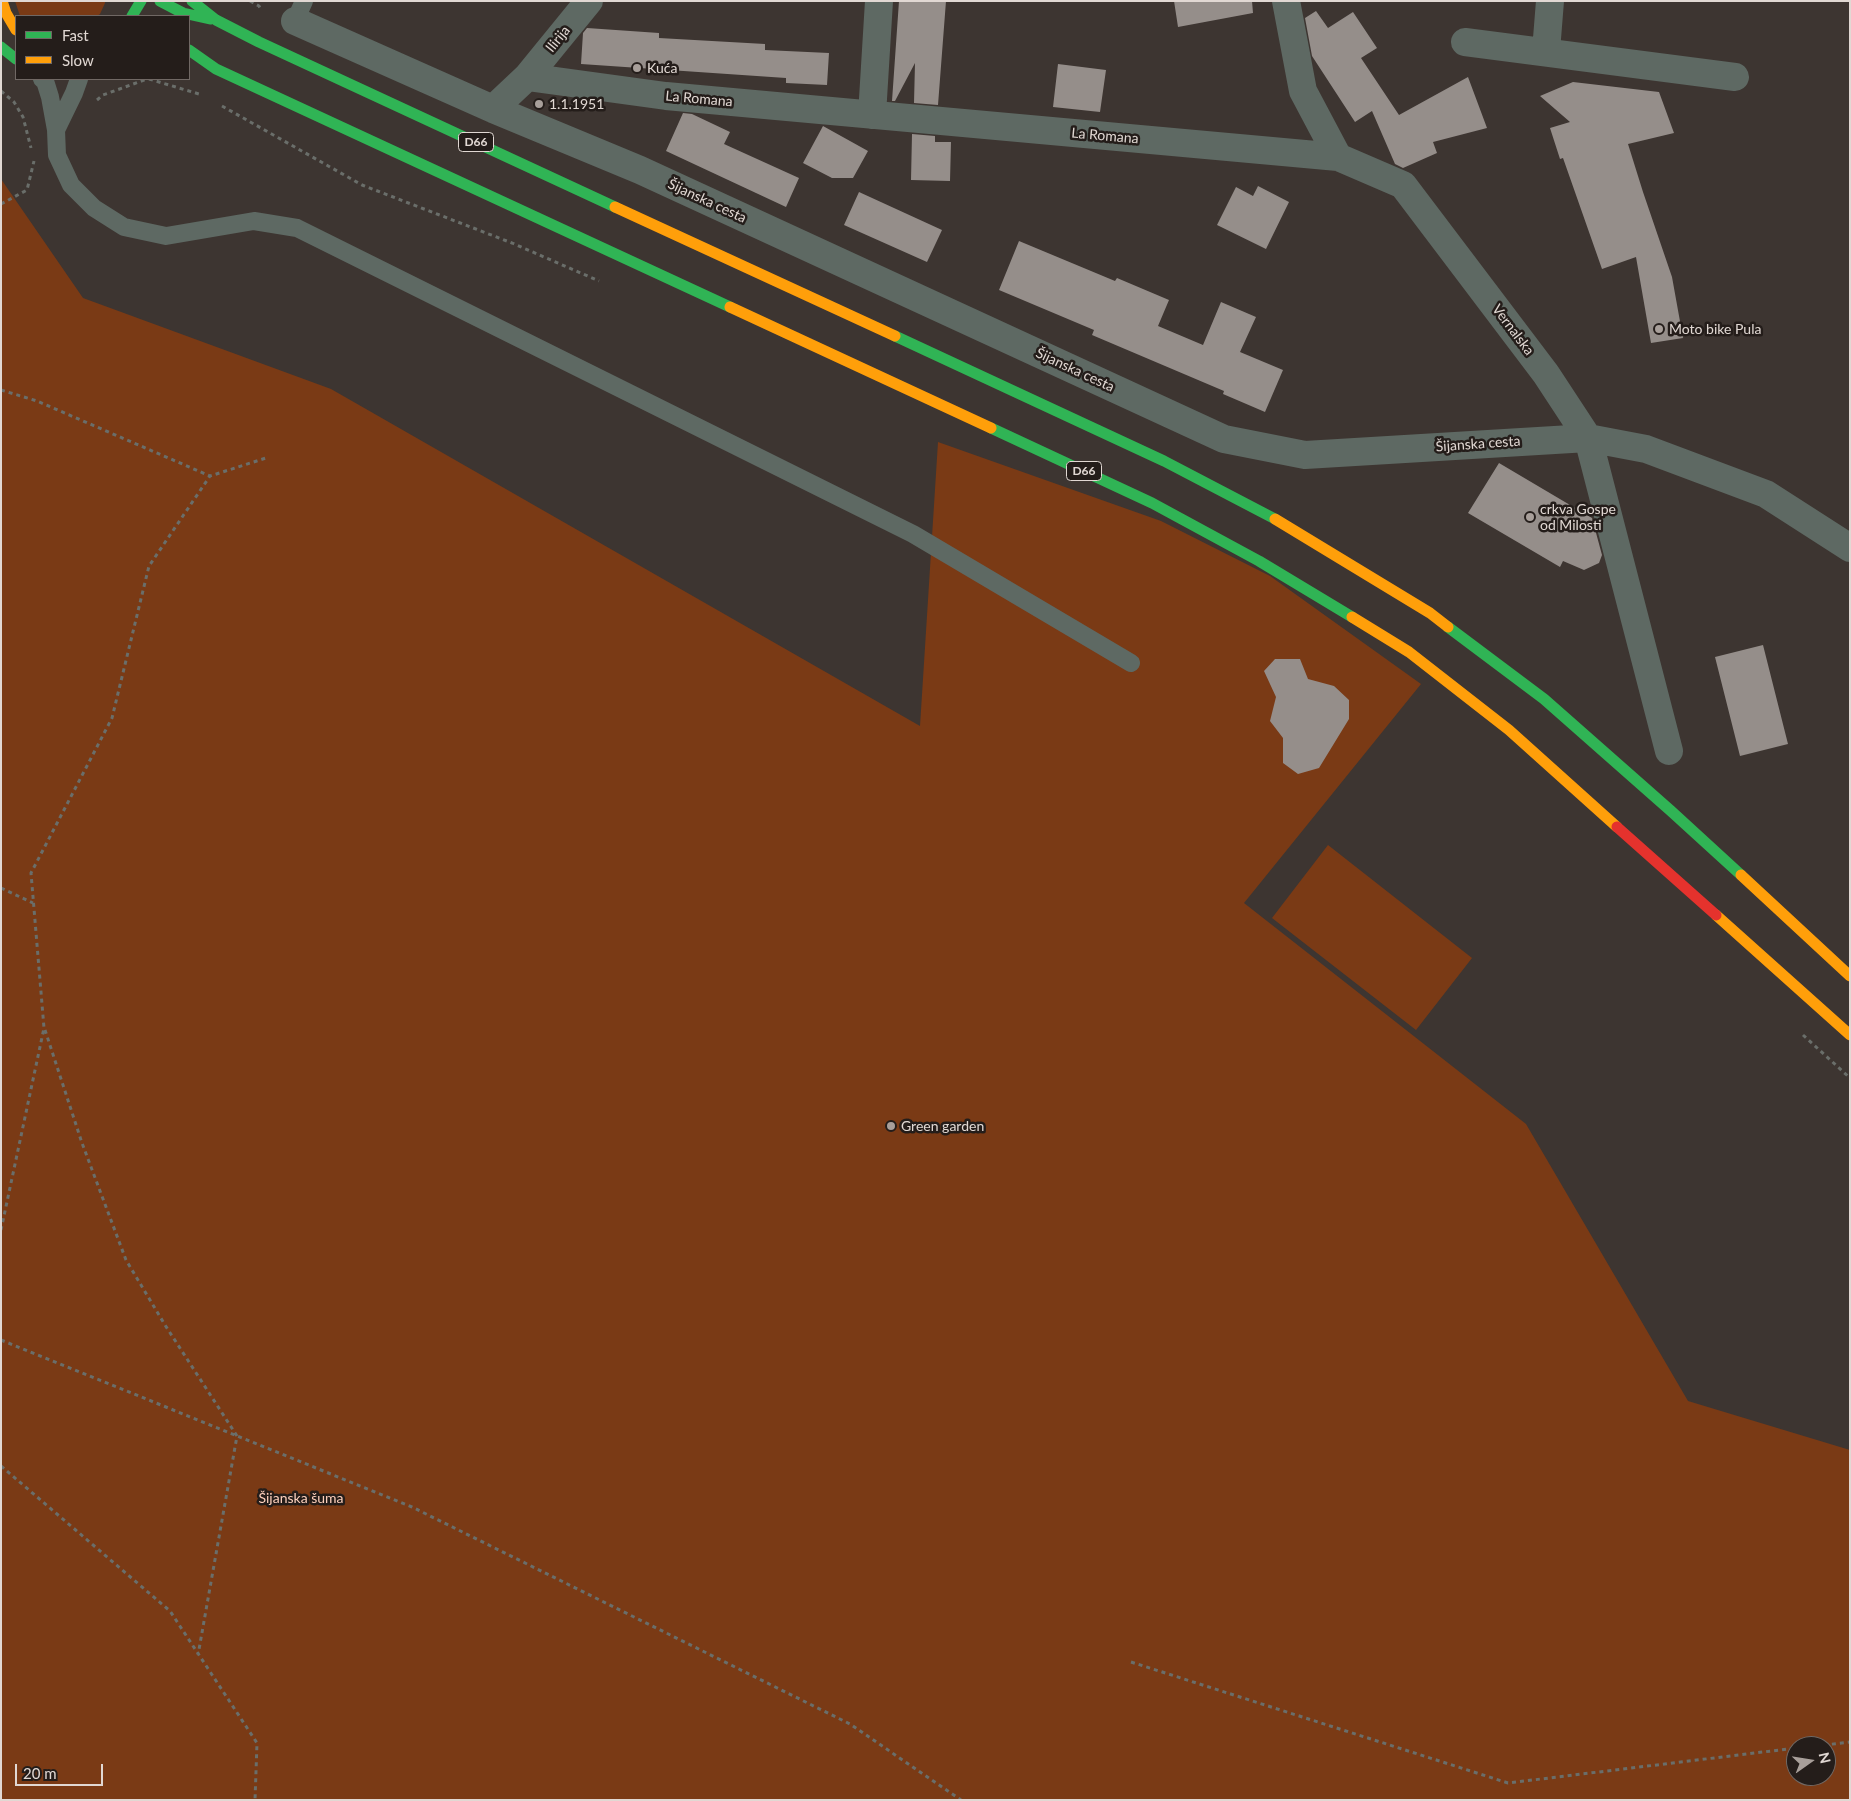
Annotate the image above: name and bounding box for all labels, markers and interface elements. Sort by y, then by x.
legend [15,15,190,80]
street label: Ilirija [542,22,574,56]
text: Fast [62,26,89,44]
text: Slow [62,51,94,69]
place label: Kuća [647,60,677,76]
marker: Kuća [631,62,643,74]
street label: La Romana [665,88,733,110]
place label: 1.1.1951 [549,96,604,112]
marker: 1.1.1951 [533,98,545,110]
street label: La Romana [1071,125,1139,147]
road number: D66 [458,132,494,152]
street label: Šijanska cesta [665,175,749,227]
street label: Vernalska [1489,301,1537,359]
place label: Moto bike Pula [1669,321,1761,337]
marker: Moto bike Pula [1653,323,1665,335]
street label: Šijanska cesta [1033,344,1117,396]
street label: Šijanska cesta [1435,433,1521,455]
road number: D66 [1066,462,1102,481]
place label: crkva Gospe od Milosti [1540,501,1616,534]
marker: crkva Gospe od Milosti [1524,511,1536,523]
place label: Green garden [901,1118,984,1134]
marker: Green garden [885,1120,897,1132]
park label: Šijanska šuma [258,1490,344,1506]
north arrow [1786,1736,1836,1786]
text: N [1816,1751,1835,1765]
scale bar [18,1754,105,1786]
text: 20 m [23,1764,57,1782]

